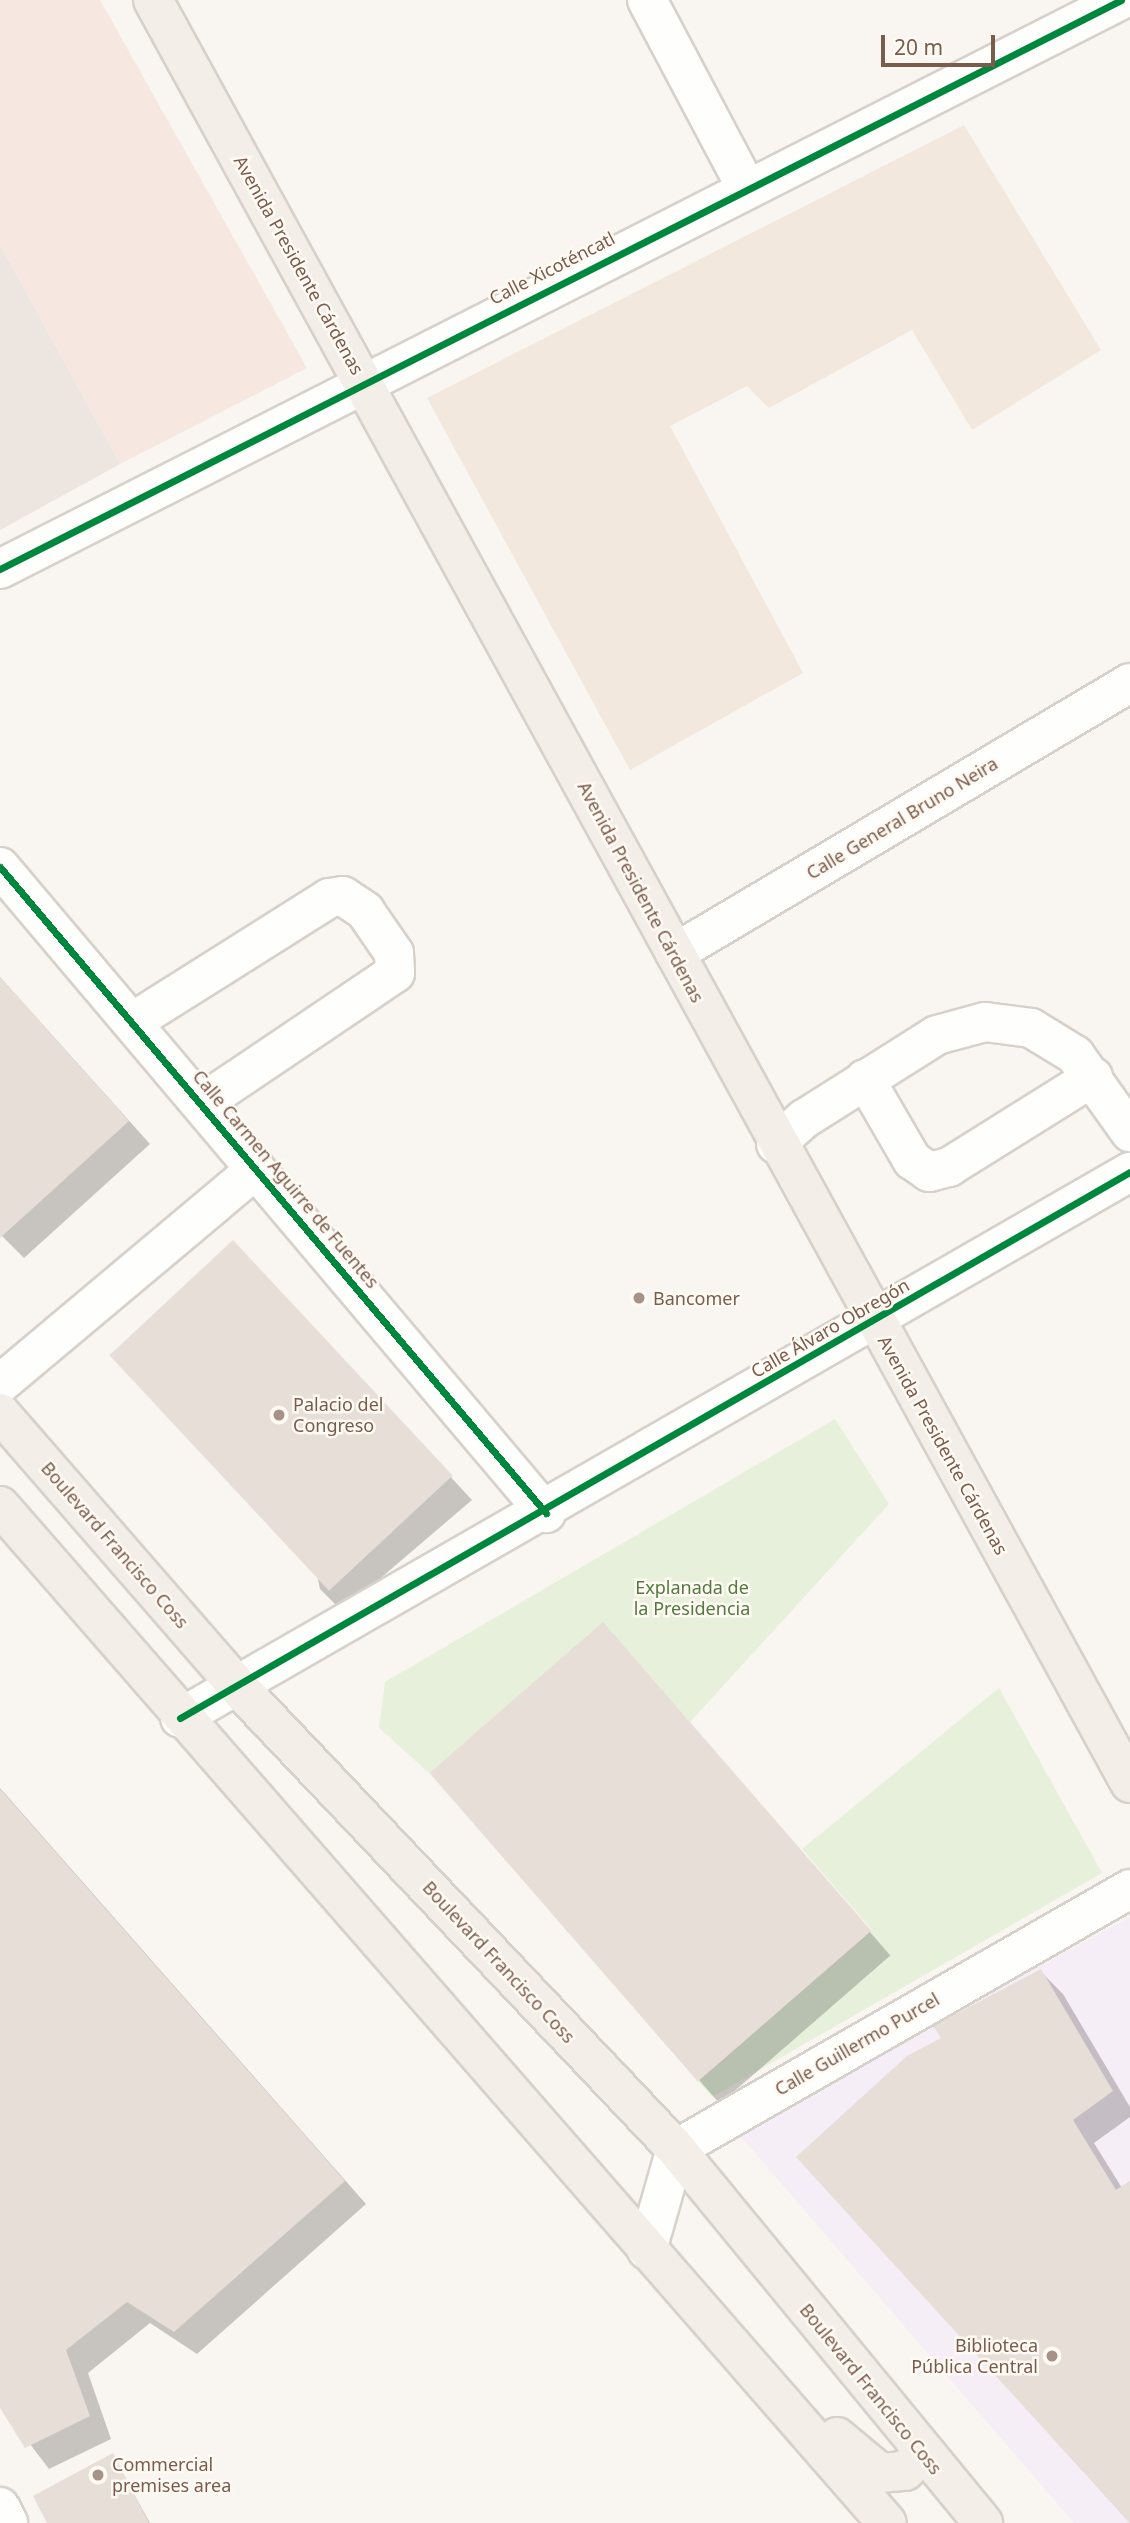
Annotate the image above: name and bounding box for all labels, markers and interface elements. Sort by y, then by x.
scale bar [885,21,999,65]
text: 20 m [894,33,943,61]
street label: Avenida Presidente Cárdenas [230,152,368,378]
street label: Calle Xicoténcatl [486,227,618,309]
street label: Calle General Bruno Neira [802,752,1002,884]
street label: Avenida Presidente Cárdenas [573,778,709,1006]
street label: Calle Carmen Aguirre de Fuentes [188,1066,384,1292]
street label: Calle Álvaro Obregón [747,1274,913,1382]
place label: Bancomer [653,1287,740,1309]
marker: Bancomer [631,1290,647,1306]
street label: Avenida Presidente Cárdenas [874,1332,1012,1558]
place label: Palacio del Congreso [293,1394,383,1436]
marker: Palacio del Congreso [271,1407,287,1423]
street label: Boulevard Francisco Coss [37,1457,193,1633]
park label: Explanada de la Presidencia [634,1577,750,1620]
street label: Boulevard Francisco Coss [418,1877,580,2047]
street label: Calle Guillermo Purcel [771,1988,943,2100]
street label: Boulevard Francisco Coss [795,2299,947,2479]
place label: Biblioteca Pública Central [911,2335,1038,2378]
marker: Biblioteca Pública Central [1044,2348,1060,2364]
place label: Commercial premises area [112,2454,231,2496]
marker: Commercial premises area [90,2467,106,2483]

